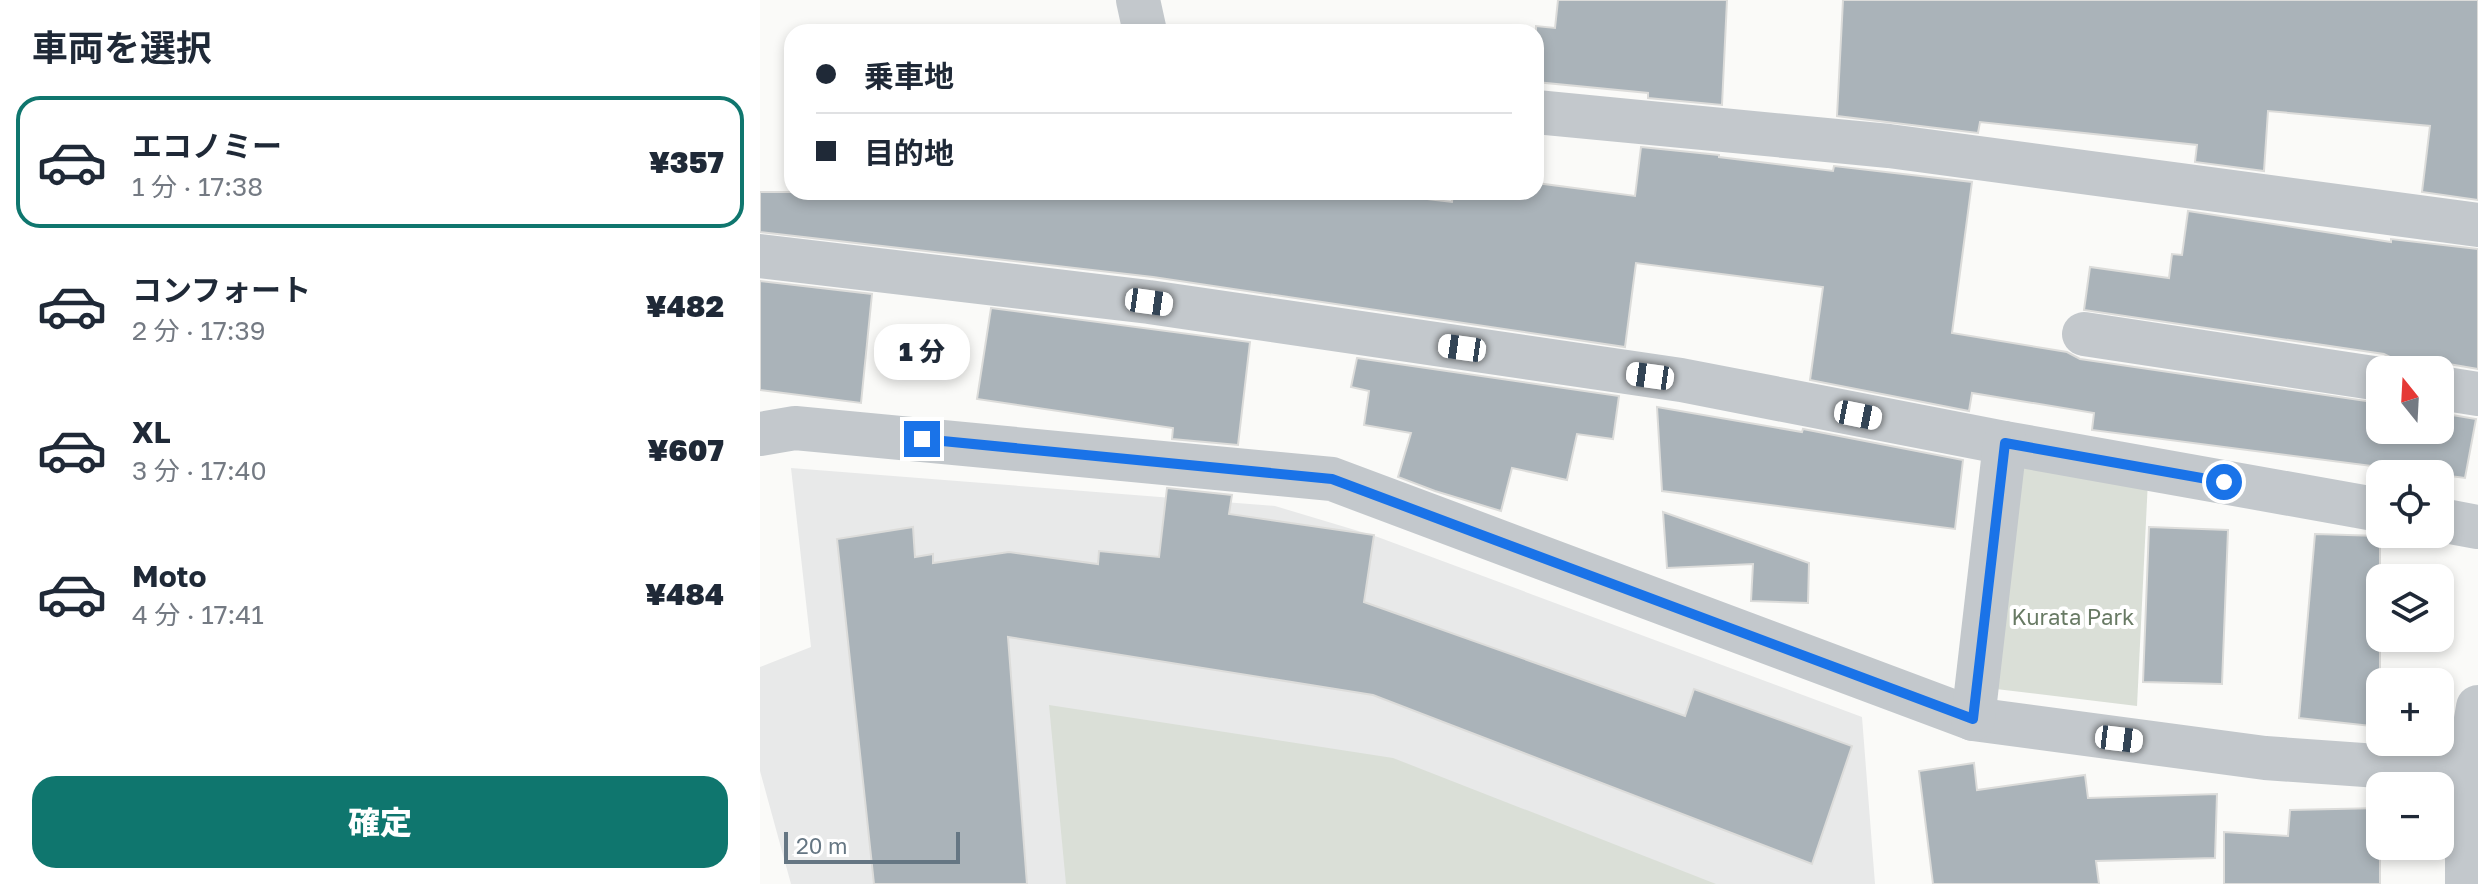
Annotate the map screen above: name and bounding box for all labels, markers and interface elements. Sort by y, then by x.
text: 車両を選択 [32,26,212,69]
text: 乗車地 [864,58,954,94]
icon: car [36,126,108,198]
text: エコノミー [132,128,282,164]
text: 目的地 [864,135,954,171]
text: ¥357 [649,144,724,180]
text: 1 分 · 17:38 [132,171,263,202]
icon: car [36,270,108,342]
text: コンフォート [132,272,311,308]
car [1124,287,1174,317]
text: ¥482 [646,288,724,324]
text: 2 分 · 17:39 [132,315,266,346]
callout: 1 分 [874,323,970,379]
car [1437,333,1487,363]
text: 1 分 [899,336,945,367]
north arrow [2366,356,2454,444]
map controls [2366,356,2454,860]
car [1625,361,1675,391]
car [1832,399,1884,431]
icon: car [36,414,108,486]
text: XL [132,414,171,450]
route end [904,421,940,457]
text: ¥607 [647,432,724,468]
text: 3 分 · 17:40 [132,455,267,486]
button: locate [2366,460,2454,548]
route start [2206,464,2242,500]
icon: car [36,558,108,630]
text: Moto [132,558,207,594]
button: layers [2366,564,2454,652]
text: ¥484 [645,576,724,612]
text: 4 分 · 17:41 [132,599,264,630]
park label: Kurata Park [2012,603,2134,630]
button: + [2366,668,2454,756]
car [2094,724,2144,754]
button: − [2366,772,2454,860]
button: 確定 [32,776,728,868]
scale bar [784,828,960,864]
text: 20 m [796,832,847,859]

